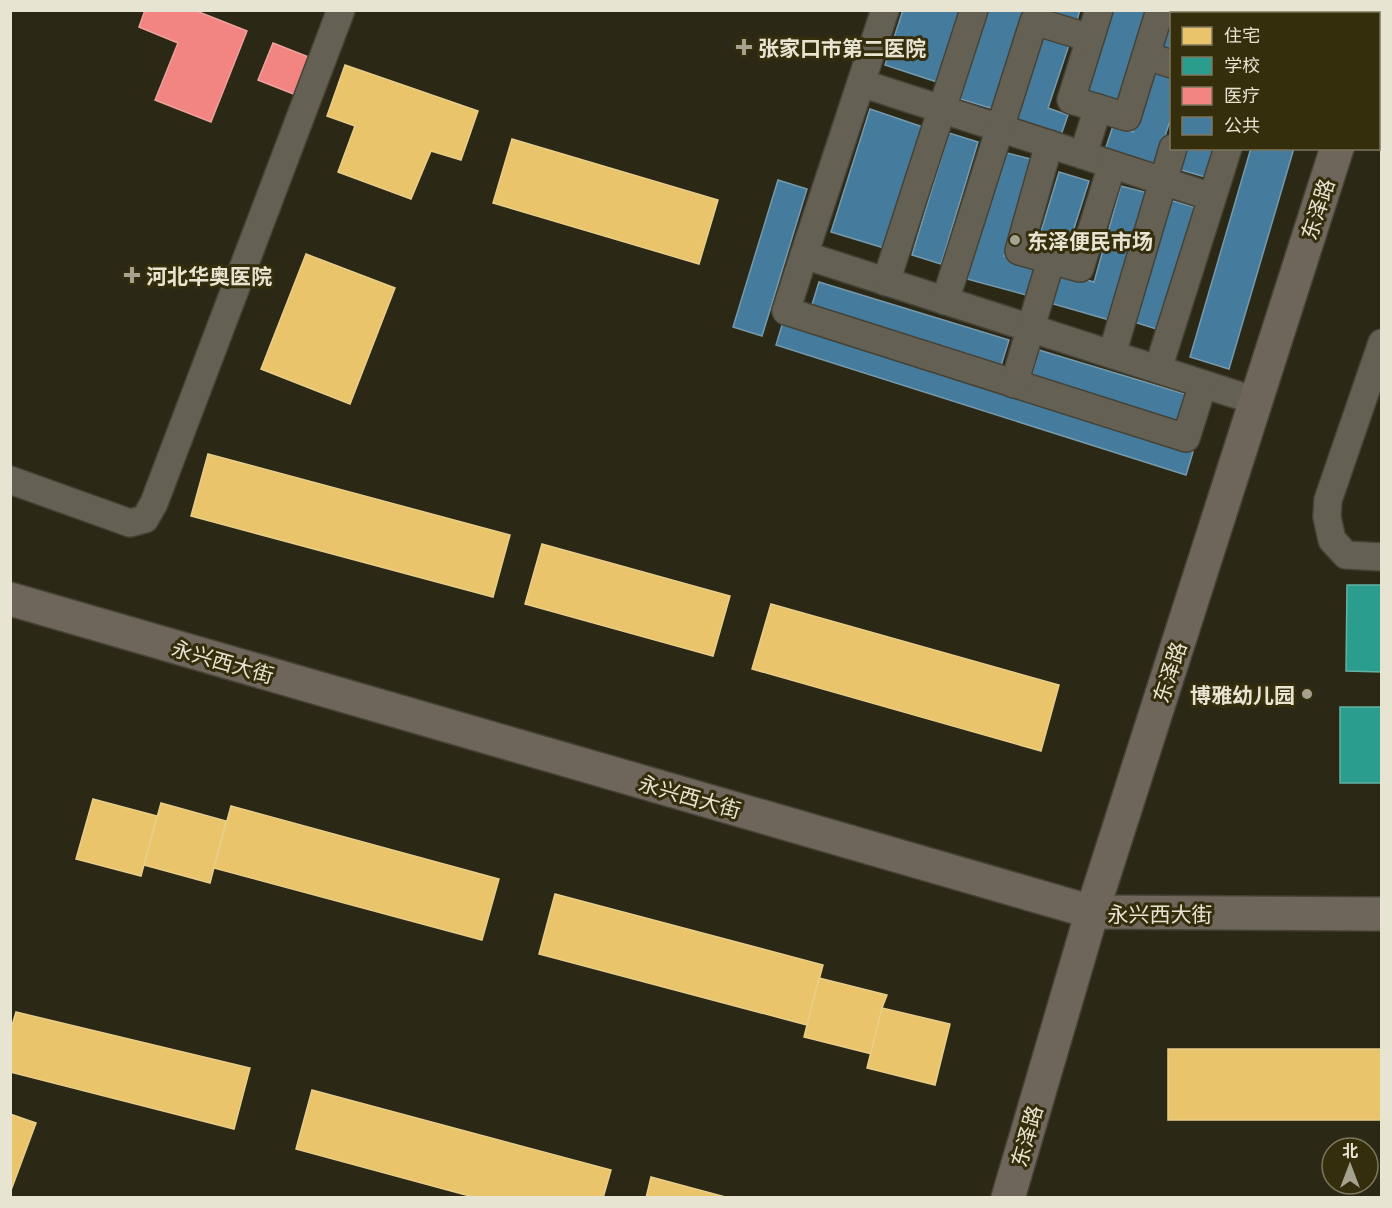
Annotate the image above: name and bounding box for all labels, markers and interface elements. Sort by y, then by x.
legend [1170,12,1380,150]
text: 住宅 [1224,24,1260,46]
place label: 张家口市第二医院 [758,35,926,60]
marker: 张家口市第二医院 [735,38,753,56]
text: 学校 [1224,54,1260,76]
text: 医疗 [1224,84,1260,106]
text: 公共 [1224,114,1260,136]
street label: 东泽路 [1295,175,1339,243]
place label: 东泽便民市场 [1027,228,1153,253]
marker: 东泽便民市场 [1008,233,1022,247]
place label: 河北华奥医院 [146,263,272,288]
marker: 河北华奥医院 [123,266,141,284]
street label: 永兴西大街 [169,635,277,687]
street label: 东泽路 [1147,638,1191,706]
place label: 博雅幼儿园 [1190,682,1295,707]
marker: 博雅幼儿园 [1300,687,1314,701]
street label: 永兴西大街 [636,770,744,822]
street label: 永兴西大街 [1108,901,1213,926]
street label: 东泽路 [1005,1102,1047,1170]
north arrow [1320,1136,1380,1196]
text: 北 [1342,1141,1358,1160]

